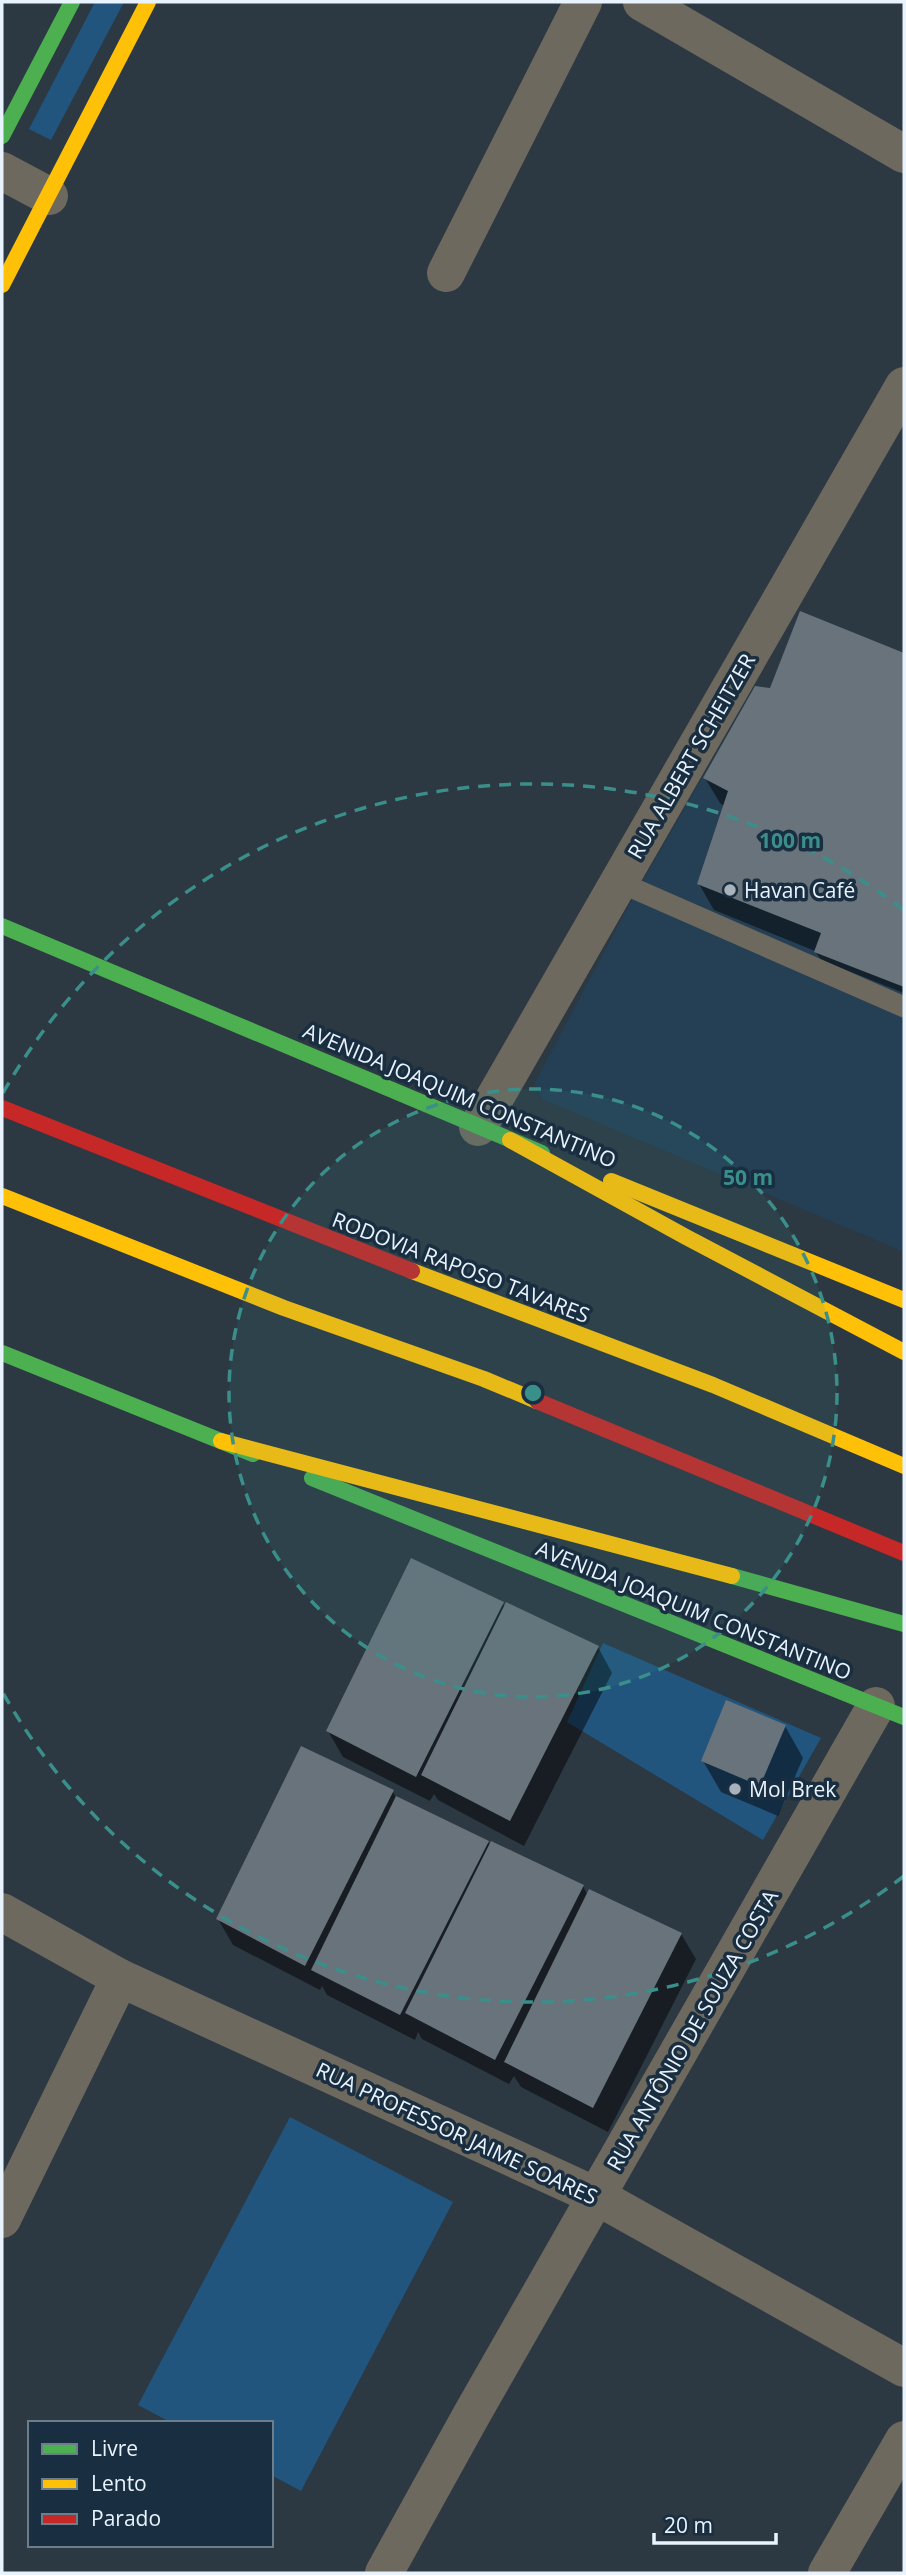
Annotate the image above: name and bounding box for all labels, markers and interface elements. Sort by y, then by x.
street label: RUA ALBERT SCHEITZER [621,648,761,864]
text: 100 m [759,826,821,854]
place label: Havan Café [744,876,855,904]
marker: Havan Café [722,882,738,898]
street label: AVENIDA JOAQUIM CONSTANTINO [299,1016,621,1174]
text: 50 m [723,1163,773,1191]
street label: RODOVIA RAPOSO TAVARES [328,1205,594,1329]
centre of rings [521,1381,545,1405]
street label: AVENIDA JOAQUIM CONSTANTINO [532,1534,856,1686]
place label: Mol Brek [749,1775,836,1803]
marker: Mol Brek [727,1781,743,1797]
street label: RUA ANTÔNIO DE SOUZA COSTA [600,1884,784,2175]
street label: RUA PROFESSOR JAIME SOARES [312,2055,602,2211]
legend [28,2421,273,2547]
text: Livre [91,2434,138,2462]
text: Lento [91,2469,147,2497]
scale bar [654,2502,776,2546]
text: Parado [91,2504,161,2532]
text: 20 m [664,2511,713,2539]

